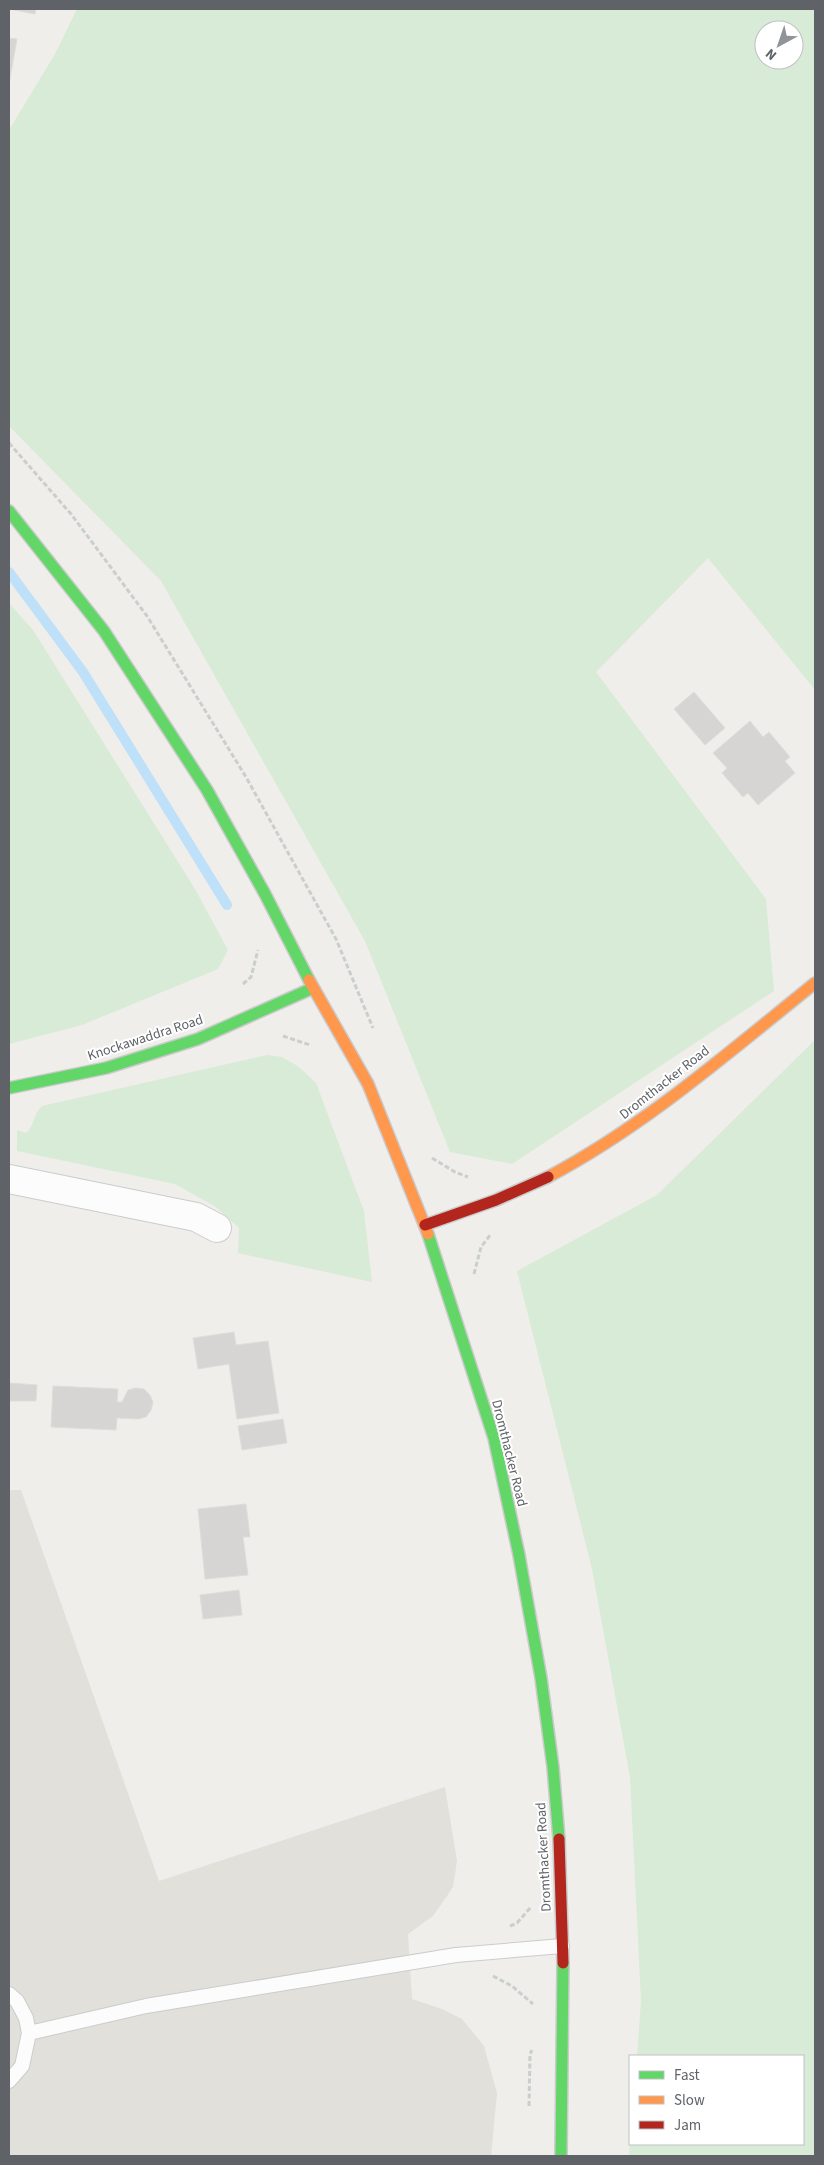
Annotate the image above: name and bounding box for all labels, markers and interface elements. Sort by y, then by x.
north arrow [754,20,804,70]
text: N [761,44,781,65]
street label: Knockawaddra Road [85,1010,206,1066]
street label: Dromthacker Road [615,1041,714,1124]
street label: Dromthacker Road [486,1398,532,1509]
street label: Dromthacker Road [531,1802,557,1912]
legend [629,2055,804,2145]
text: Fast [674,2065,700,2086]
text: Slow [674,2090,705,2111]
text: Jam [674,2115,701,2136]

